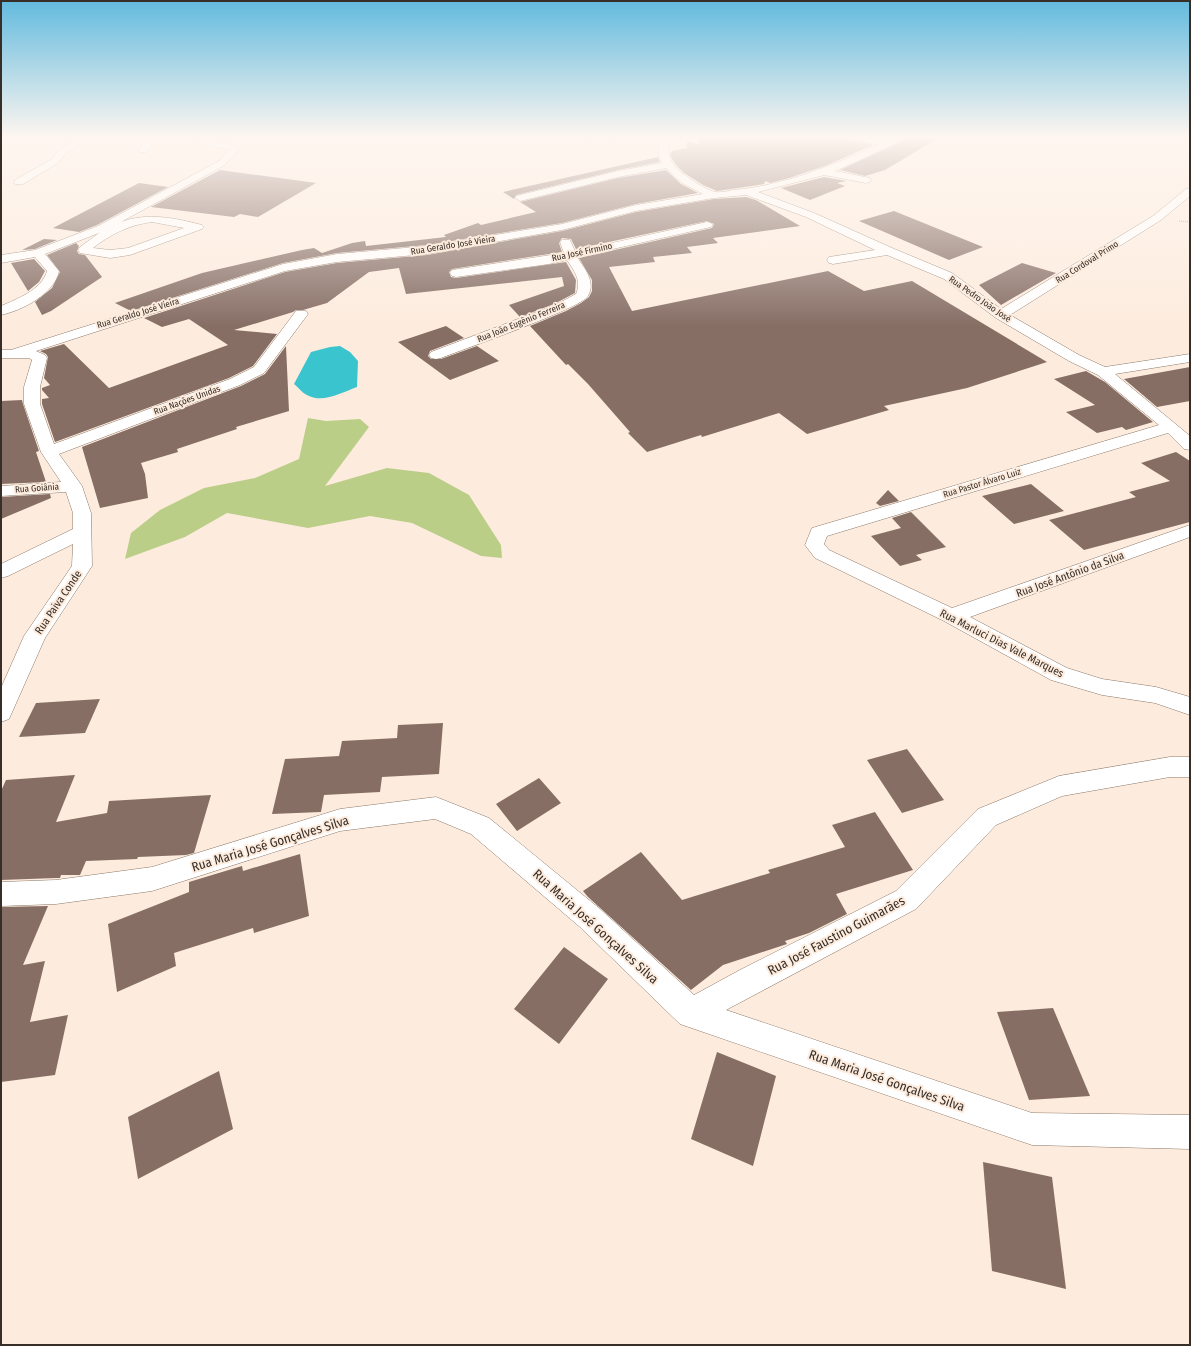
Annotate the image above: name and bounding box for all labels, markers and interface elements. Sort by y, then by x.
street label: Rua Geraldo José Vieira [410,233,497,257]
street label: Rua Cordoval Primo [1054,239,1120,285]
street label: Rua José Firmino [551,241,613,263]
street label: Rua Pedro João José [947,274,1013,324]
street label: Rua Geraldo José Vieira [96,296,181,330]
street label: Rua João Eugênio Ferreira [476,300,567,344]
street label: Rua Nações Unidas [152,383,222,417]
street label: Rua Pastor Álvaro Luiz [942,465,1023,500]
street label: Rua Goiânia [15,481,60,495]
street label: Rua José Antônio da Silva [1014,549,1126,600]
street label: Rua Paiva Conde [32,568,85,637]
street label: Rua Marluci Dias Vale Marques [938,607,1066,680]
street label: Rua Maria José Gonçalves Silva [190,812,350,875]
street label: Rua Maria José Gonçalves Silva [530,866,661,987]
street label: Rua José Faustino Guimarães [765,893,908,978]
street label: Rua Maria José Gonçalves Silva [807,1047,967,1114]

